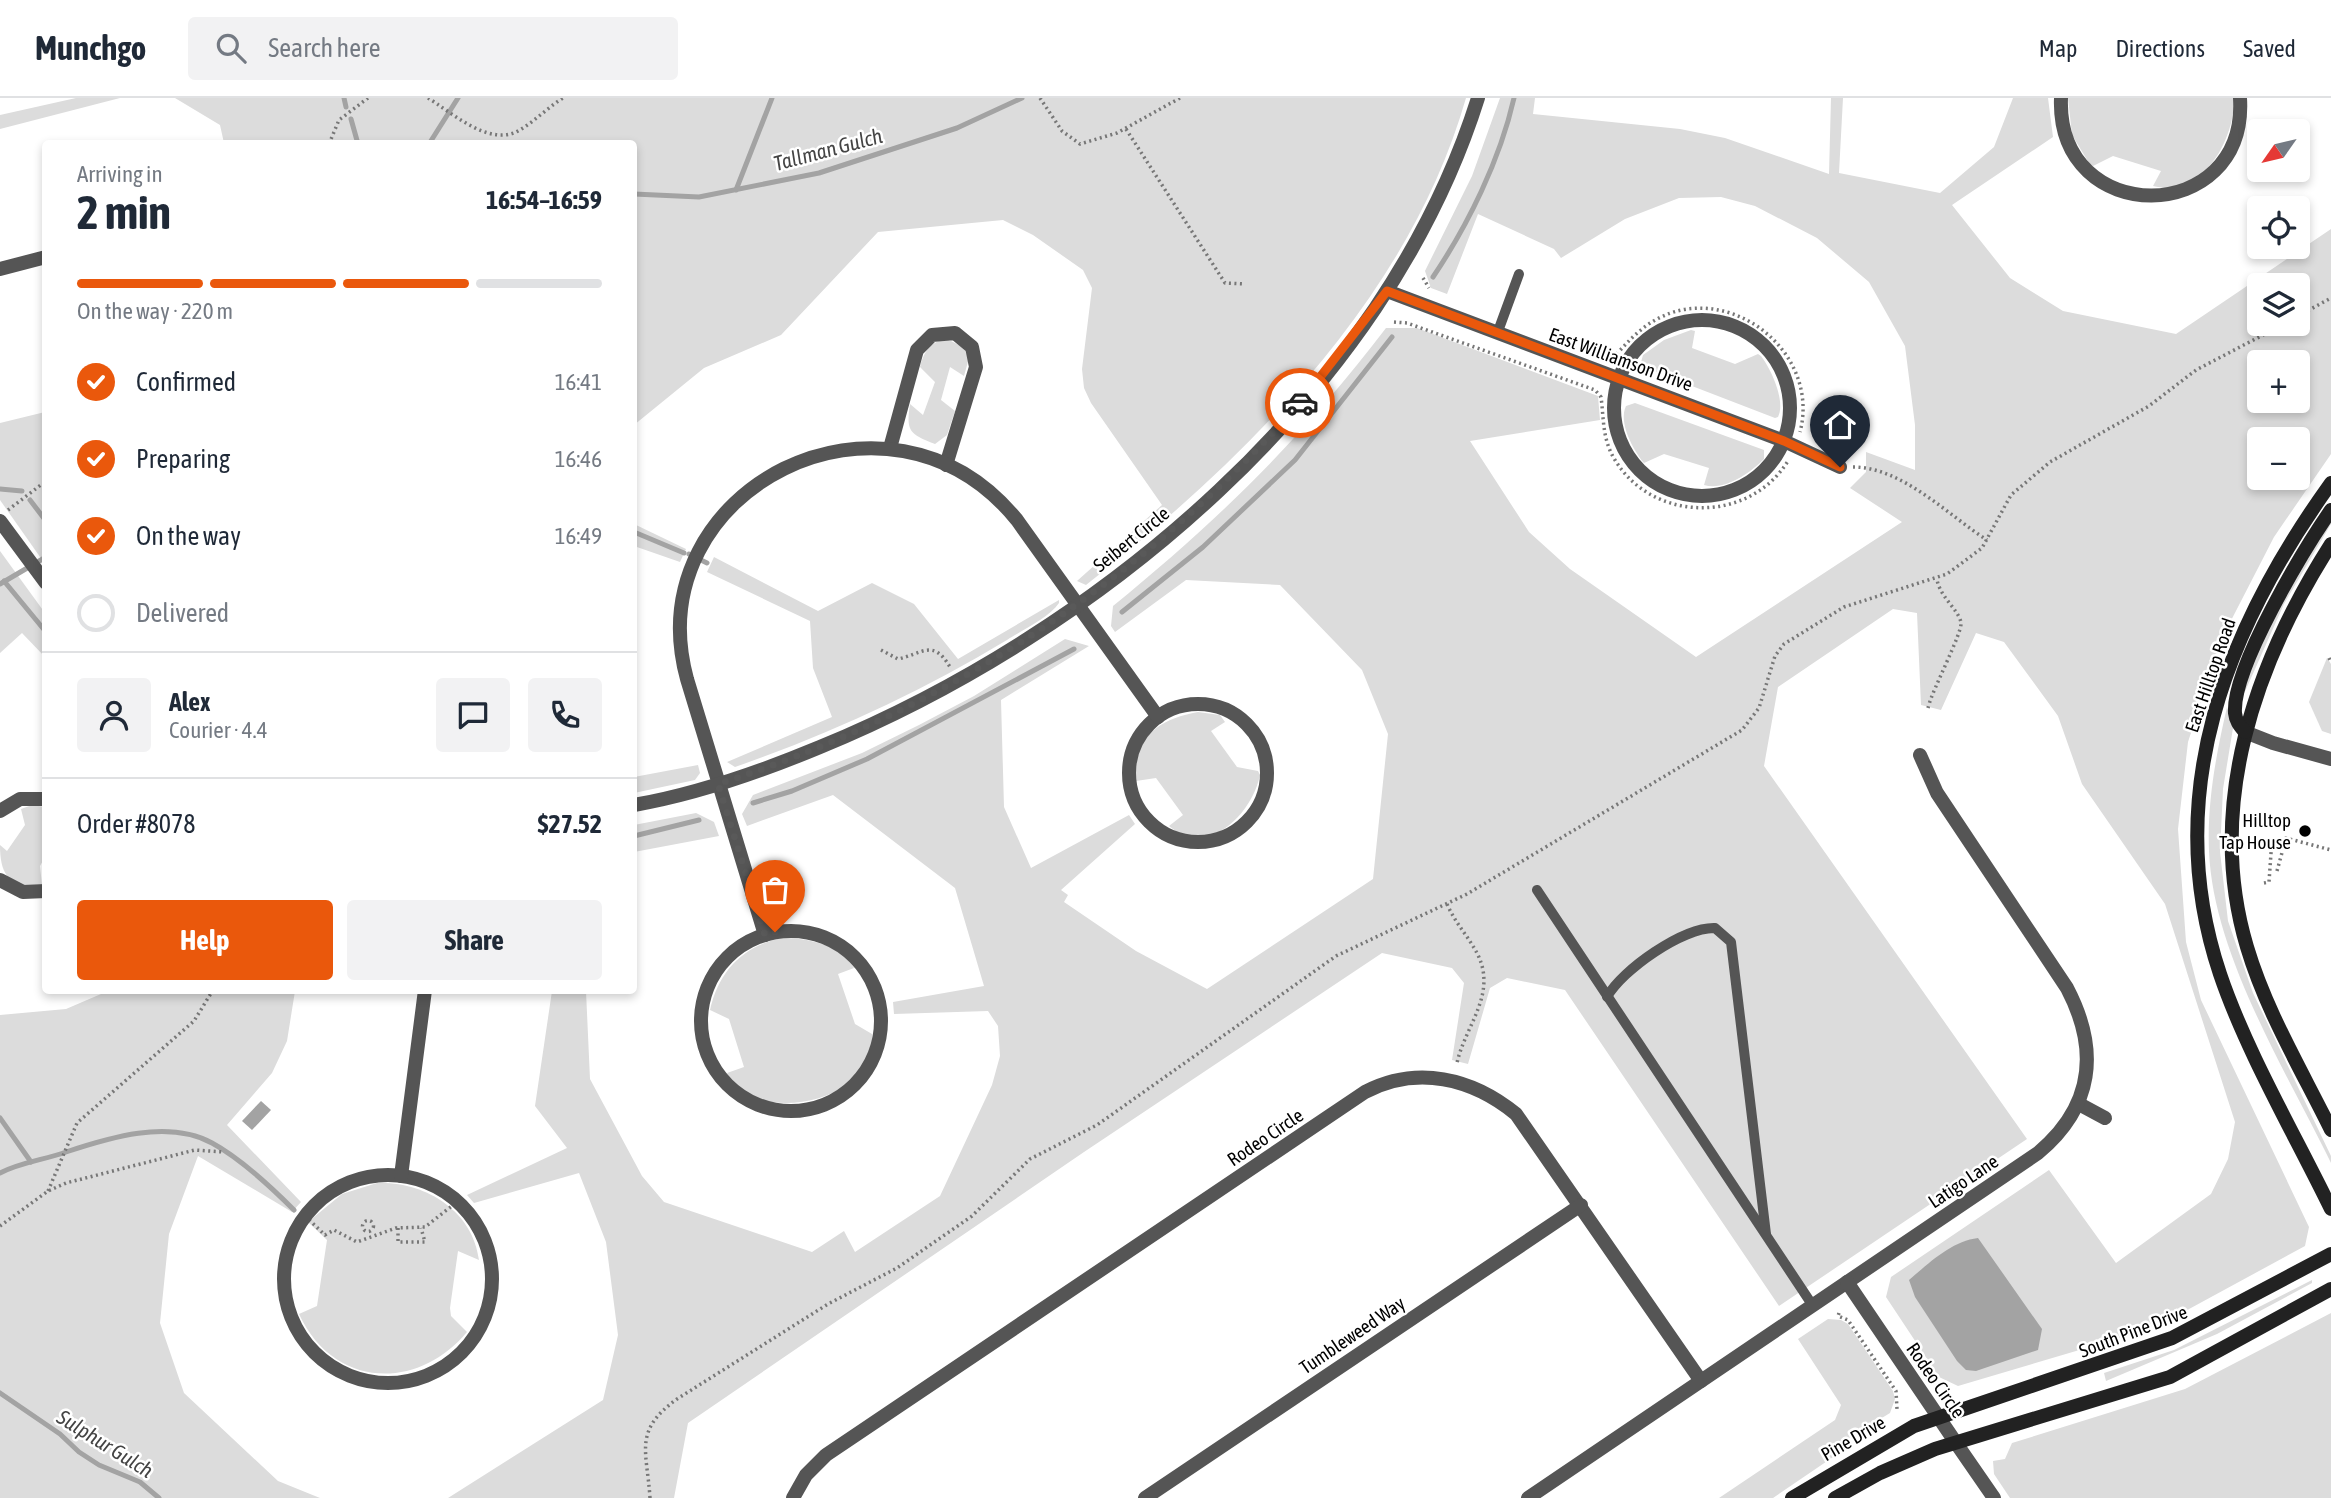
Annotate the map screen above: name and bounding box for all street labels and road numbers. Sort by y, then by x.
street label: East Williamson Drive [1546,323,1696,395]
street label: Seibert Circle [1089,502,1173,576]
street label: East Hilltop Road [2180,615,2240,735]
street label: Rodeo Circle [1223,1104,1307,1170]
street label: Latigo Lane [1924,1150,2002,1212]
street label: Tumbleweed Way [1295,1292,1409,1378]
street label: South Pine Drive [2076,1300,2190,1362]
street label: Rodeo Circle [1902,1338,1970,1422]
street label: Pine Drive [1817,1411,1889,1465]

